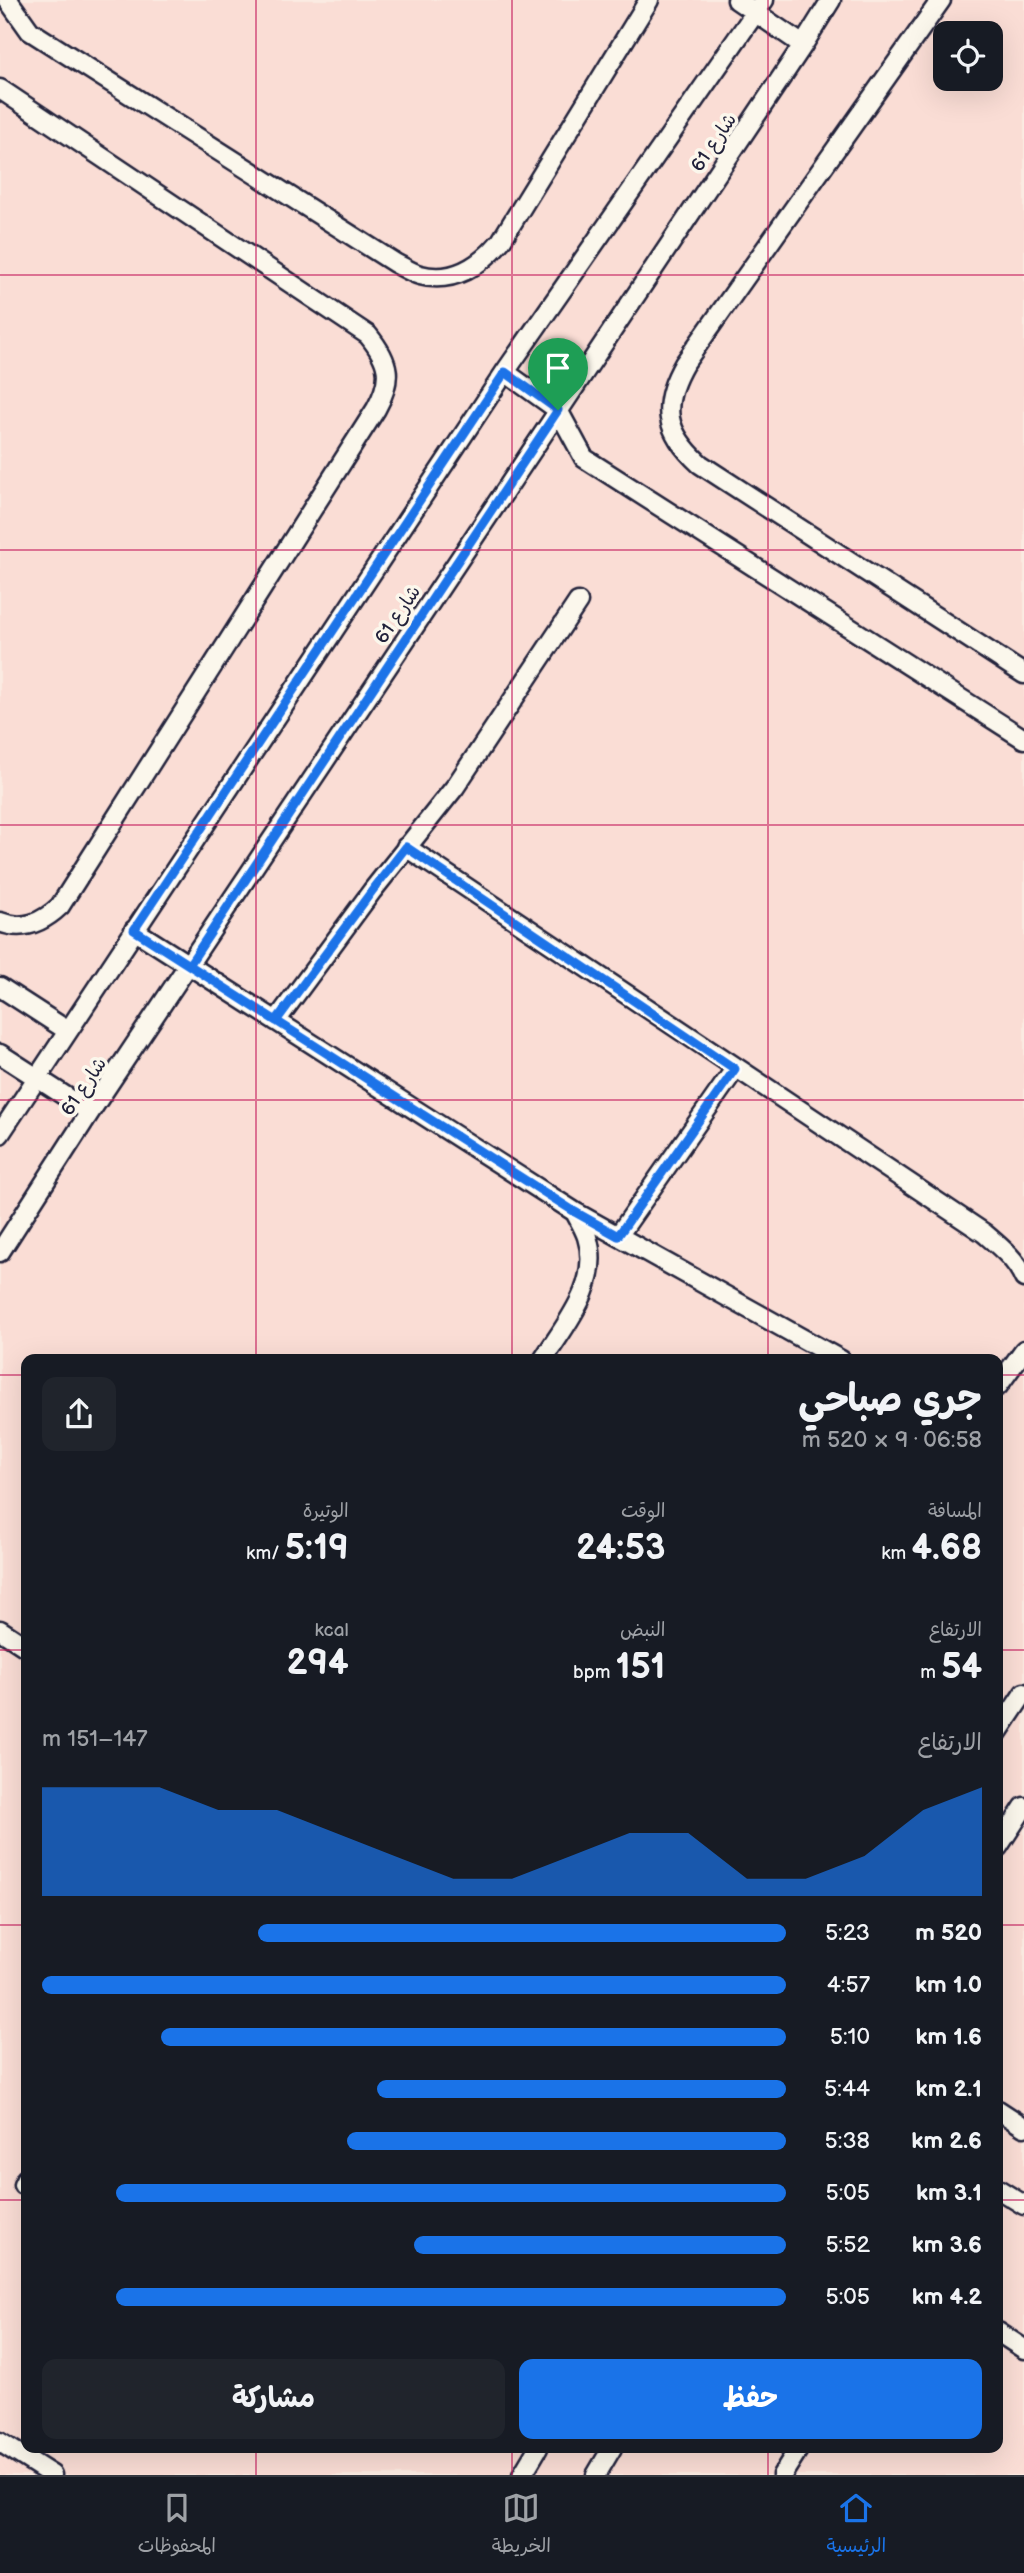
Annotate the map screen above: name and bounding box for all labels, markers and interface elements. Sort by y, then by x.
map controls [933,21,1003,91]
button: locate [933,21,1003,91]
street label: شارع 61 [686,109,743,177]
pin [528,338,588,410]
icon: arrive [539,349,577,387]
street label: شارع 61 [370,581,427,649]
street label: شارع 61 [56,1053,113,1121]
button: share [42,1377,116,1451]
text: جري صباحي [798,1377,982,1422]
text: 06:58 · 9 × 520 m [802,1426,982,1454]
text: الوتيرة [303,1500,349,1523]
text: الوقت [621,1500,665,1523]
text: المسافة [928,1500,982,1523]
text: 5:19 [285,1527,349,1570]
text: 24:53 [576,1527,665,1570]
text: 4.68 [911,1527,982,1570]
text: /km [246,1542,285,1565]
text: km [881,1542,911,1565]
text: kcal [315,1619,349,1642]
text: النبض [620,1619,665,1642]
text: الارتفاع [929,1619,982,1642]
text: 294 [287,1642,349,1685]
text: 151 [616,1646,665,1689]
text: 54 [941,1646,982,1689]
text: bpm [573,1661,616,1684]
text: m [920,1661,941,1684]
text: 147–151 m [42,1725,148,1753]
text: الارتفاع [918,1729,982,1757]
text: 5:23 [825,1919,870,1947]
text: 520 m [915,1919,982,1947]
text: 4:57 [827,1971,870,1999]
text: 1.0 km [915,1971,982,1999]
text: 5:10 [830,2023,870,2051]
text: 1.6 km [915,2023,982,2051]
text: 5:44 [824,2075,870,2103]
text: 2.1 km [916,2075,982,2103]
text: 5:38 [825,2127,870,2155]
text: 2.6 km [911,2127,982,2155]
text: 5:05 [825,2179,870,2207]
text: 3.1 km [916,2179,982,2207]
text: 5:52 [825,2231,870,2259]
text: 3.6 km [912,2231,982,2259]
text: 5:05 [825,2283,870,2311]
text: 4.2 km [912,2283,982,2311]
button: مشاركة [42,2359,505,2439]
button: حفظ [519,2359,982,2439]
tab: المحفوظات [138,2489,216,2562]
tab: الخريطة [492,2489,551,2562]
tab: الرئيسية [827,2489,886,2562]

